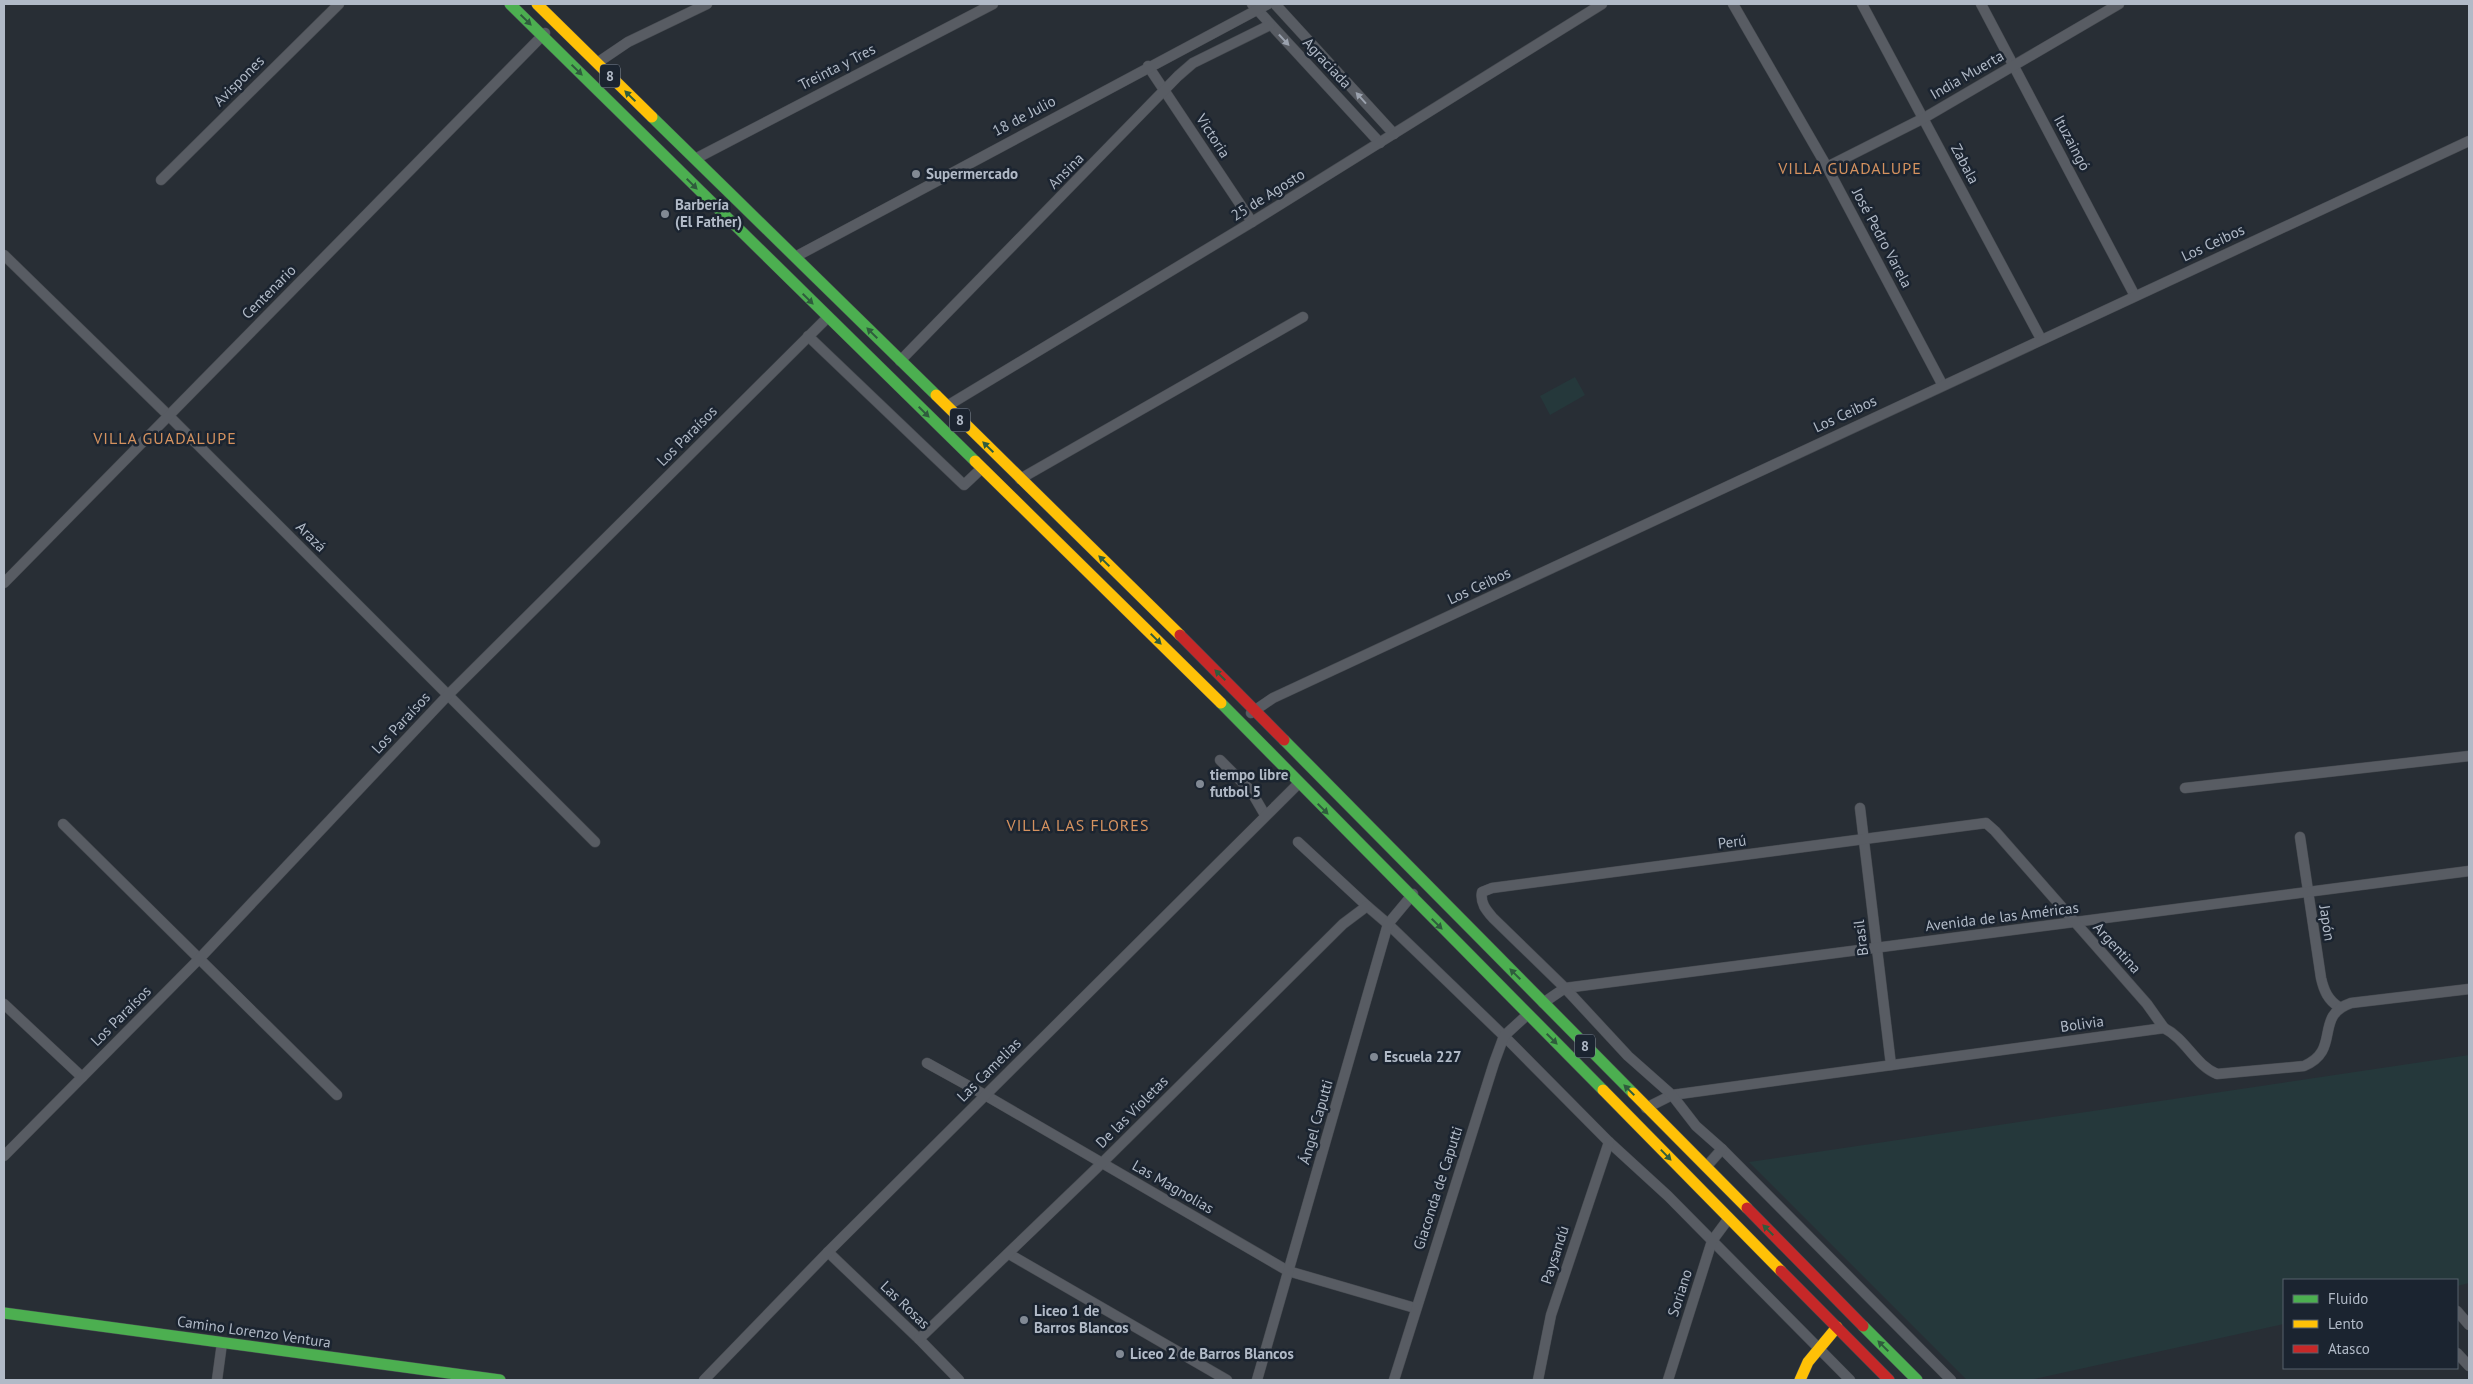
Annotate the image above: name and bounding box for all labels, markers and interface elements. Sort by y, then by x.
one-way arrow [520,14,532,26]
street label: Agraciada [1299,33,1356,92]
one-way arrow [1278,34,1290,46]
street label: Treinta y Tres [795,39,878,94]
street label: India Muerta [1927,46,2007,103]
street label: Avispones [209,51,268,110]
one-way arrow [571,63,583,75]
road number: 8 [600,64,620,88]
one-way arrow [625,90,637,102]
street label: 18 de Julio [989,91,1059,140]
one-way arrow [1355,93,1367,105]
street label: Victoria [1192,109,1235,161]
street label: Ituzaingó [2050,112,2095,174]
street label: Zabala [1947,140,1984,187]
street label: Ansina [1044,149,1088,193]
district label: VILLA GUADALUPE [1777,158,1922,178]
place label: Supermercado [926,164,1018,183]
street label: 25 de Agosto [1227,164,1308,225]
marker: Supermercado [910,168,922,180]
one-way arrow [686,178,698,190]
street label: José Pedro Varela [1848,184,1917,291]
place label: Barbería (El Father) [675,195,742,231]
marker: Barbería (El Father) [659,208,671,220]
street label: Los Ceibos [2178,220,2247,265]
street label: Centenario [237,260,300,323]
one-way arrow [801,292,813,304]
one-way arrow [867,328,879,340]
street label: Los Ceibos [1810,391,1879,436]
street label: Los Paraísos [652,401,721,470]
one-way arrow [918,406,930,418]
road number: 8 [950,408,970,432]
district label: VILLA GUADALUPE [92,428,237,448]
one-way arrow [982,442,994,454]
street label: Arazá [292,517,331,556]
one-way arrow [1099,555,1111,567]
street label: Los Ceibos [1444,563,1513,608]
one-way arrow [1150,633,1162,645]
one-way arrow [1214,670,1226,682]
street label: Los Paraísos [367,688,434,758]
place label: tiempo libre futbol 5 [1210,765,1289,801]
marker: tiempo libre futbol 5 [1194,778,1206,790]
one-way arrow [1317,802,1329,814]
district label: VILLA LAS FLORES [1006,815,1149,835]
street label: Perú [1717,830,1747,853]
street label: Avenida de las Américas [1924,898,2080,935]
street label: Japón [2315,903,2340,942]
one-way arrow [1431,918,1443,930]
street label: Brasil [1849,918,1872,957]
street label: Argentina [2089,918,2145,977]
one-way arrow [1509,969,1521,981]
street label: Los Paraísos [86,981,155,1050]
street label: Bolivia [2059,1011,2105,1036]
one-way arrow [1546,1033,1558,1045]
street label: Las Camelias [953,1034,1025,1106]
road number: 8 [1575,1034,1595,1058]
place label: Escuela 227 [1384,1047,1462,1066]
marker: Escuela 227 [1368,1051,1380,1063]
street label: De las Violetas [1092,1072,1172,1152]
street label: Ángel Caputti [1294,1077,1337,1166]
one-way arrow [1623,1084,1635,1096]
street label: Giaconda de Caputti [1409,1124,1466,1252]
one-way arrow [1660,1149,1672,1161]
street label: Las Magnolias [1129,1156,1217,1218]
street label: Paysandú [1536,1223,1573,1287]
one-way arrow [1762,1225,1774,1237]
street label: Soriano [1663,1267,1696,1319]
street label: Las Rosas [877,1276,934,1333]
legend [2283,1279,2458,1369]
text: Fluido [2328,1289,2368,1308]
place label: Liceo 1 de Barros Blancos [1034,1301,1129,1337]
street label: Camino Lorenzo Ventura [176,1311,332,1352]
marker: Liceo 1 de Barros Blancos [1018,1314,1030,1326]
text: Lento [2328,1314,2364,1333]
text: Atasco [2328,1339,2370,1358]
one-way arrow [1877,1340,1889,1352]
place label: Liceo 2 de Barros Blancos [1130,1344,1294,1363]
marker: Liceo 2 de Barros Blancos [1114,1348,1126,1360]

